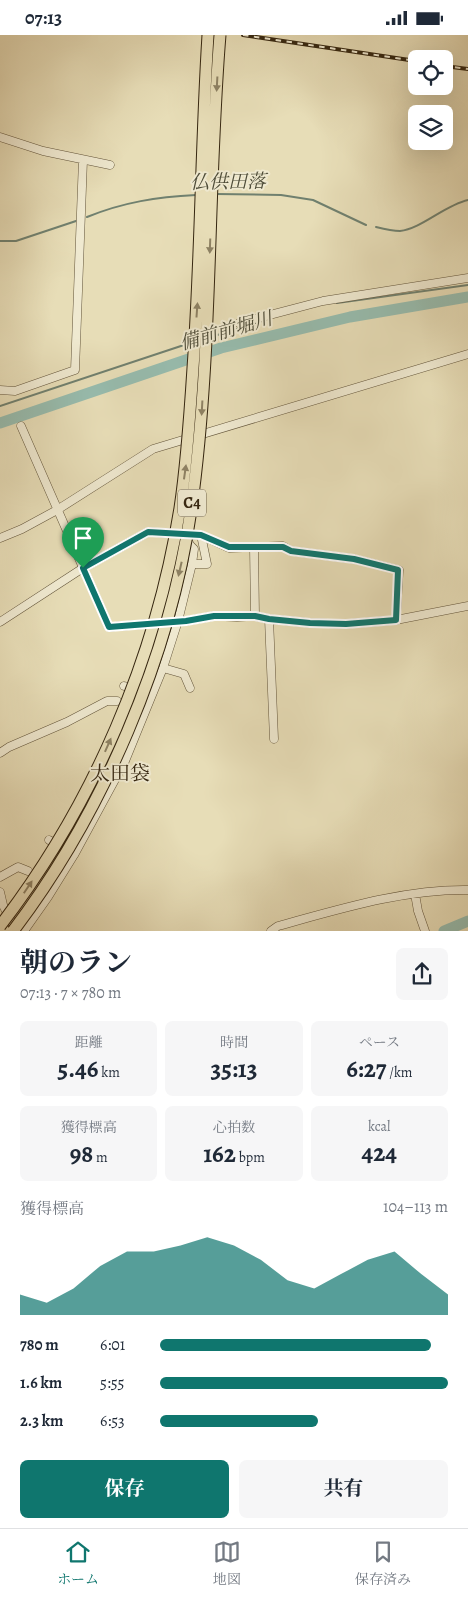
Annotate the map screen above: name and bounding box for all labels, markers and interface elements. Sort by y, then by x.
text: 07:13 [25,5,62,31]
map controls [408,50,453,150]
button: locate [408,50,453,95]
one-way arrow [213,76,221,92]
button: layers [408,105,453,150]
water label: 仏供田落 [190,168,269,196]
one-way arrow [205,238,213,254]
one-way arrow [194,302,202,318]
water label: 備前前堀川 [177,305,277,357]
one-way arrow [197,401,205,417]
one-way arrow [181,464,189,480]
road number: C4 [178,489,206,517]
pin [62,517,104,568]
icon: arrive [69,524,97,552]
one-way arrow [175,562,183,578]
one-way arrow [105,738,113,752]
district label: 太田袋 [90,760,150,787]
one-way arrow [24,880,33,893]
text: 朝のラン [20,944,132,982]
button: share [396,948,448,1000]
text: 07:13 · 7 × 780 m [20,982,121,1004]
text: 距離 [75,1033,103,1052]
text: 時間 [220,1033,248,1052]
text: ペース [359,1033,400,1052]
text: 5.46 [57,1052,98,1086]
text: 35:13 [210,1052,258,1086]
text: 6:27 [346,1052,387,1086]
text: km [98,1063,120,1082]
text: /km [387,1063,413,1082]
text: kcal [368,1117,391,1136]
text: 獲得標高 [61,1118,117,1137]
text: 心拍数 [213,1118,255,1137]
text: 424 [362,1136,397,1170]
text: 98 [70,1137,93,1171]
text: 162 [203,1137,236,1171]
text: m [93,1148,108,1167]
text: bpm [236,1148,265,1167]
text: 104–113 m [383,1196,448,1218]
text: 獲得標高 [20,1198,84,1220]
text: 780 m [20,1334,59,1356]
text: 6:01 [100,1334,125,1356]
text: 1.6 km [20,1372,62,1394]
text: 5:55 [100,1372,124,1394]
text: 2.3 km [20,1410,63,1432]
text: 6:53 [100,1410,125,1432]
button: 保存 [20,1460,229,1518]
button: 共有 [239,1460,448,1518]
tab: ホーム [57,1538,99,1589]
tab: 地図 [213,1538,241,1589]
tab: 保存済み [355,1538,411,1589]

